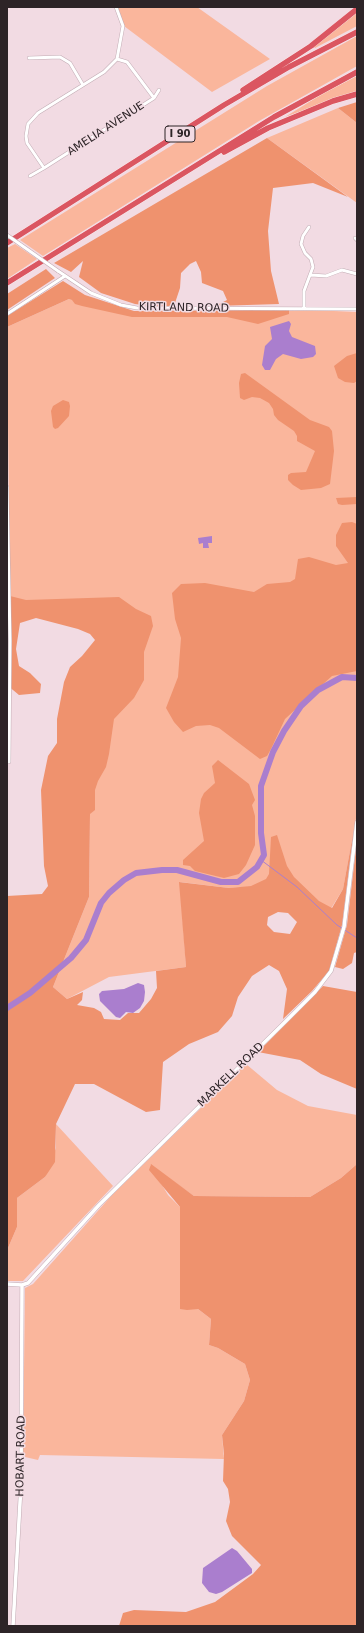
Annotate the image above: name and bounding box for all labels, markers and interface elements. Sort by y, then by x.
street label: AMELIA AVENUE [65,99,147,159]
road number: I 90 [165,126,195,142]
street label: KIRTLAND ROAD [139,301,229,315]
street label: MARKELL ROAD [195,1040,267,1110]
street label: HOBART ROAD [14,1415,28,1497]

